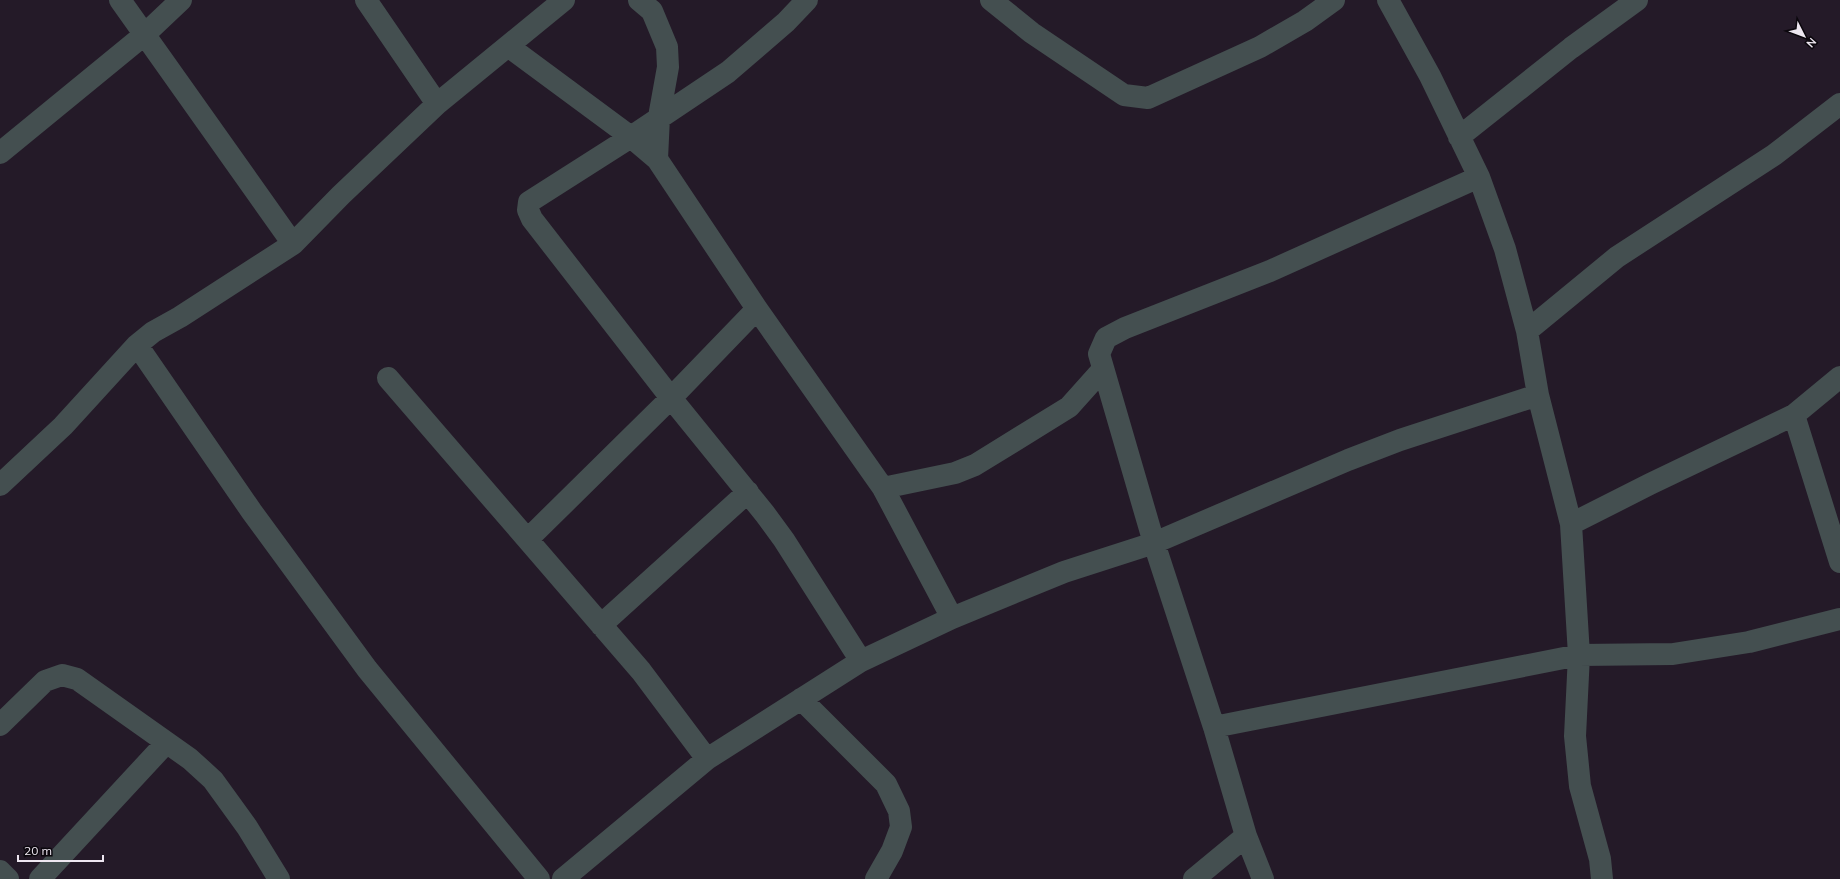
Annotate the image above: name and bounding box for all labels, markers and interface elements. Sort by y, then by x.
north arrow [1784,16,1824,56]
text: N [1803,35,1819,50]
scale bar [18,837,103,863]
text: 20 m [24,843,52,858]

